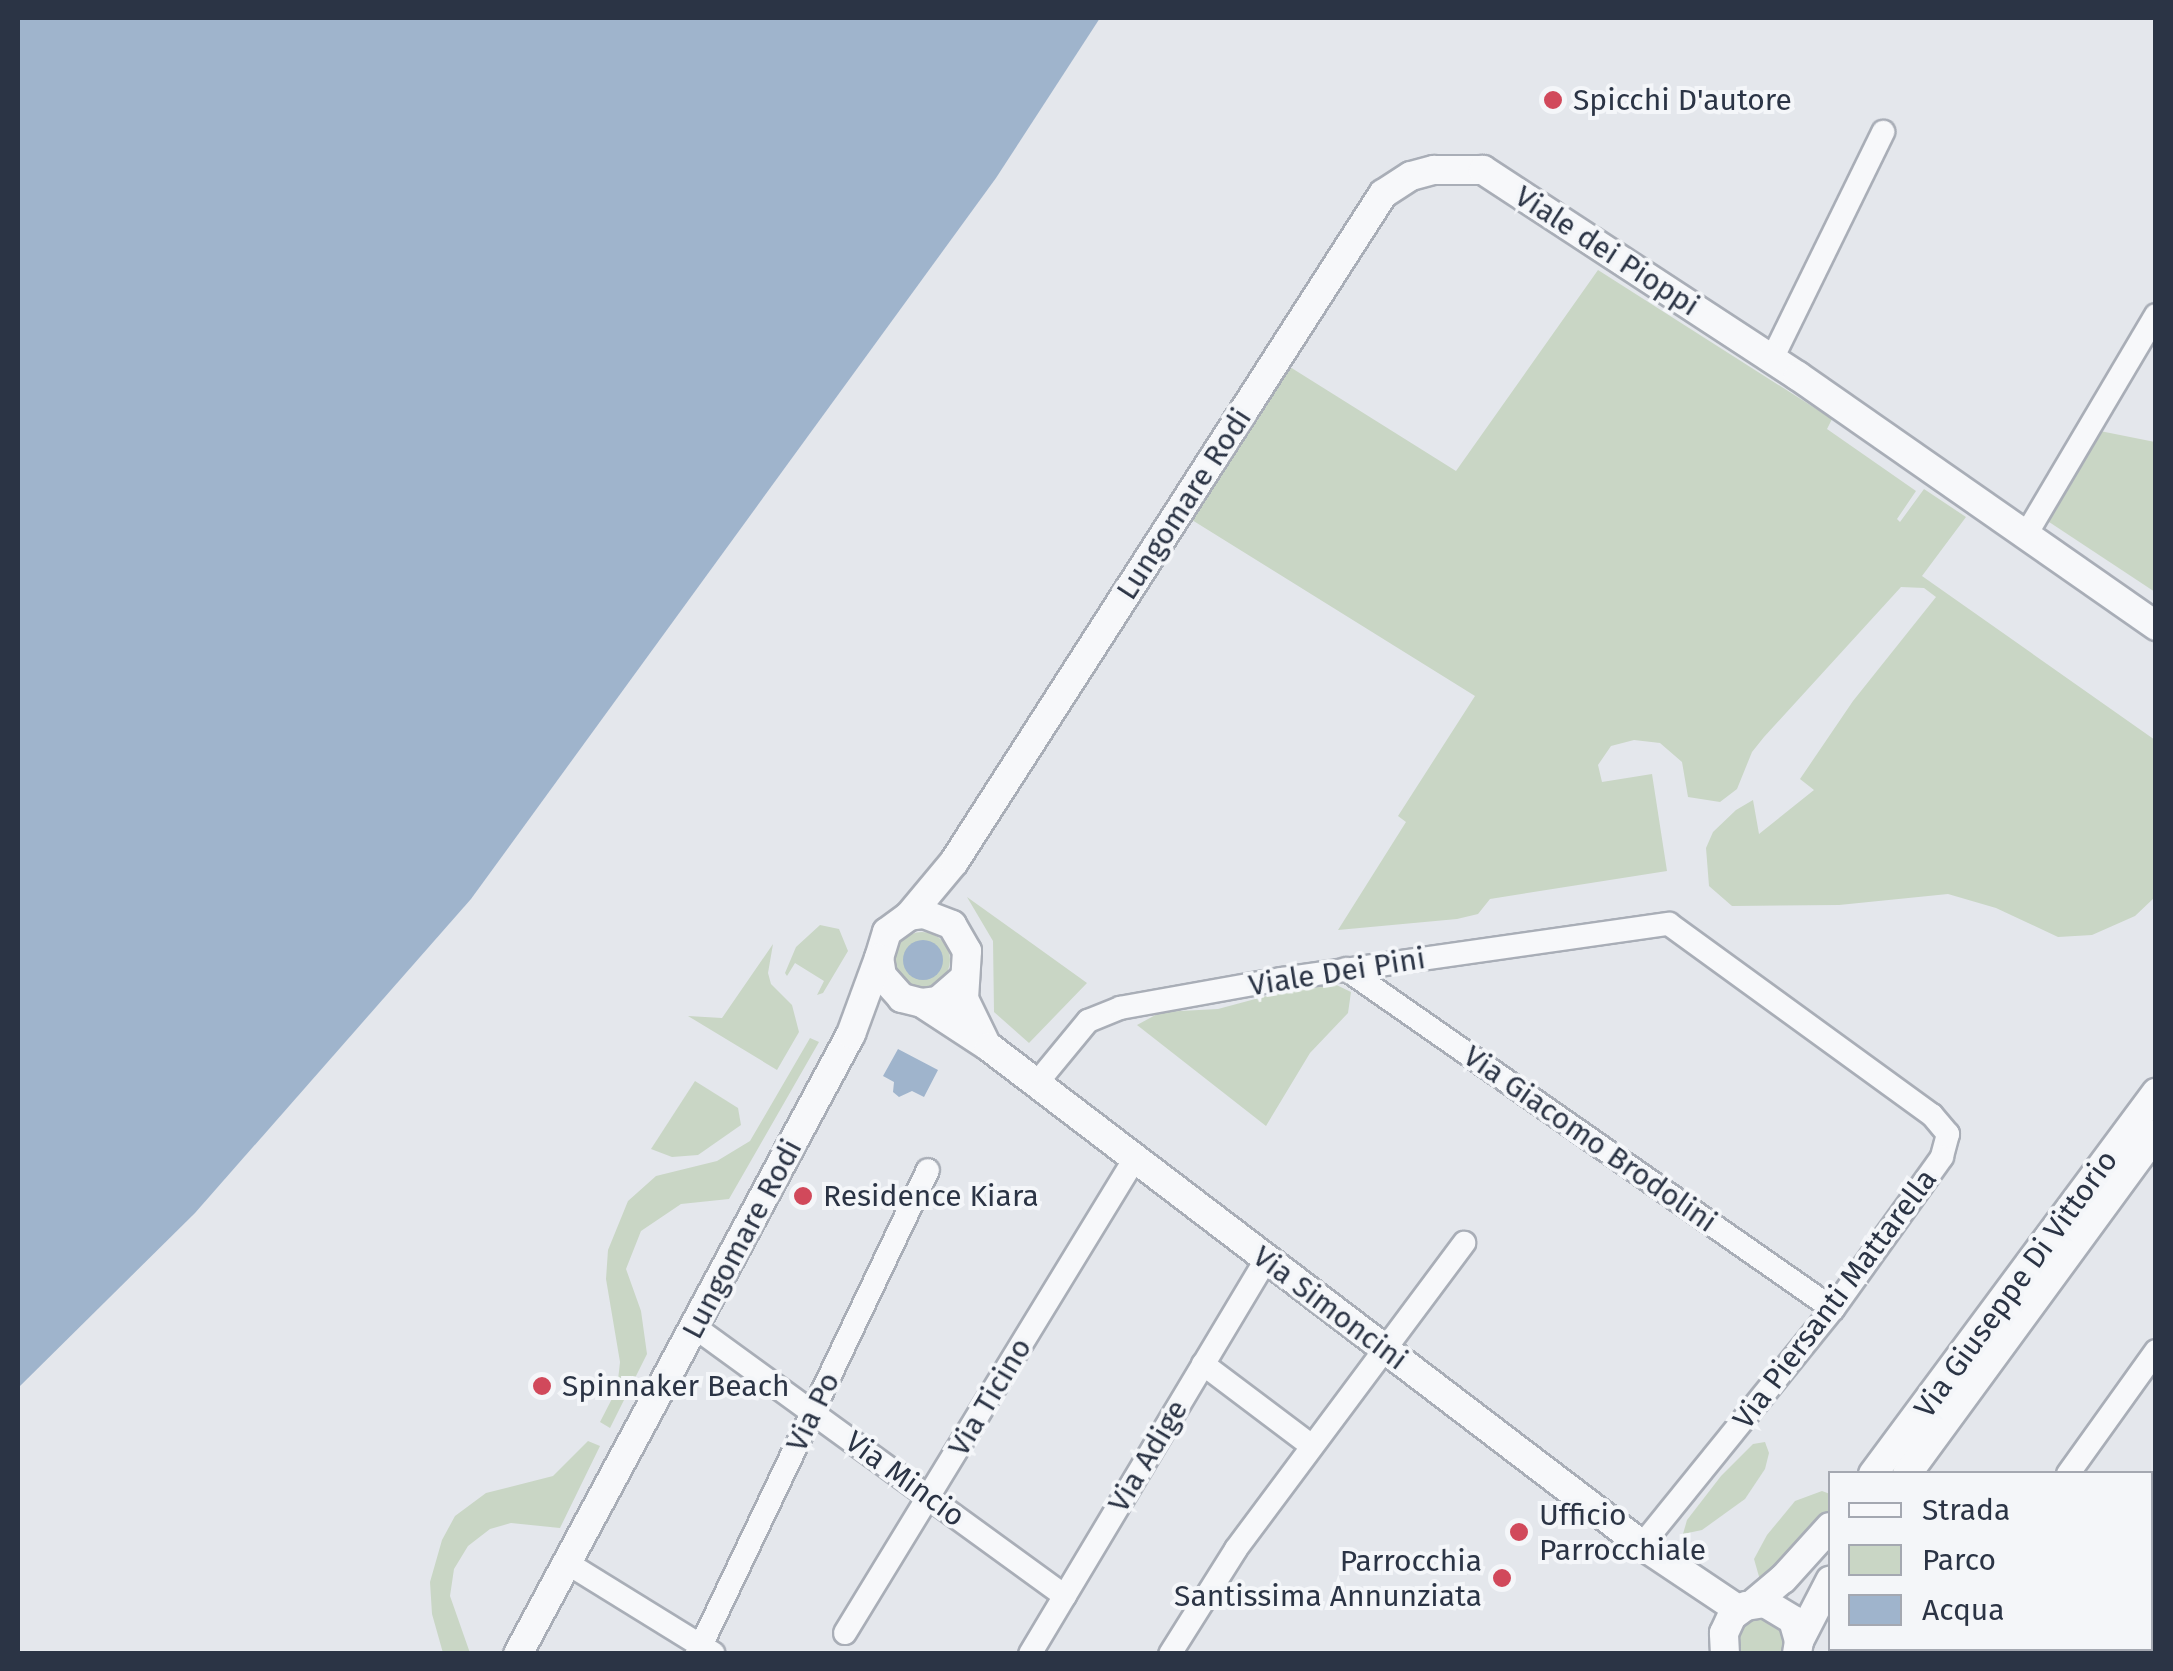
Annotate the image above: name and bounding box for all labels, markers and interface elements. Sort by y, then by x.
place label: Spicchi D'autore [1573,82,1792,118]
marker: Spicchi D'autore [1542,89,1564,111]
street label: Viale dei Pioppi [1508,178,1706,324]
street label: Lungomare Rodi [1109,402,1259,606]
street label: Viale Dei Pini [1246,940,1428,1004]
street label: Via Giacomo Brodolini [1456,1038,1724,1240]
street label: Lungomare Rodi [674,1133,810,1345]
street label: Via Giuseppe Di Vittorio [1907,1143,2125,1425]
street label: Via Piersanti Mattarella [1726,1162,1944,1436]
place label: Residence Kiara [823,1178,1039,1214]
marker: Residence Kiara [792,1185,814,1207]
street label: Via Simoncini [1246,1238,1414,1378]
street label: Via Ticino [941,1331,1039,1463]
street label: Via Po [779,1367,847,1457]
place label: Spinnaker Beach [562,1368,790,1404]
marker: Spinnaker Beach [531,1375,553,1397]
street label: Via Adige [1101,1393,1195,1519]
street label: Via Mincio [838,1424,972,1534]
legend [1828,1471,2153,1651]
text: Strada [1922,1492,2010,1528]
place label: Ufficio Parrocchiale [1539,1497,1706,1568]
marker: Ufficio Parrocchiale [1508,1521,1530,1543]
text: Parco [1922,1542,1996,1578]
place label: Parrocchia Santissima Annunziata [1174,1543,1482,1614]
marker: Parrocchia Santissima Annunziata [1491,1567,1513,1589]
text: Acqua [1922,1592,2005,1628]

